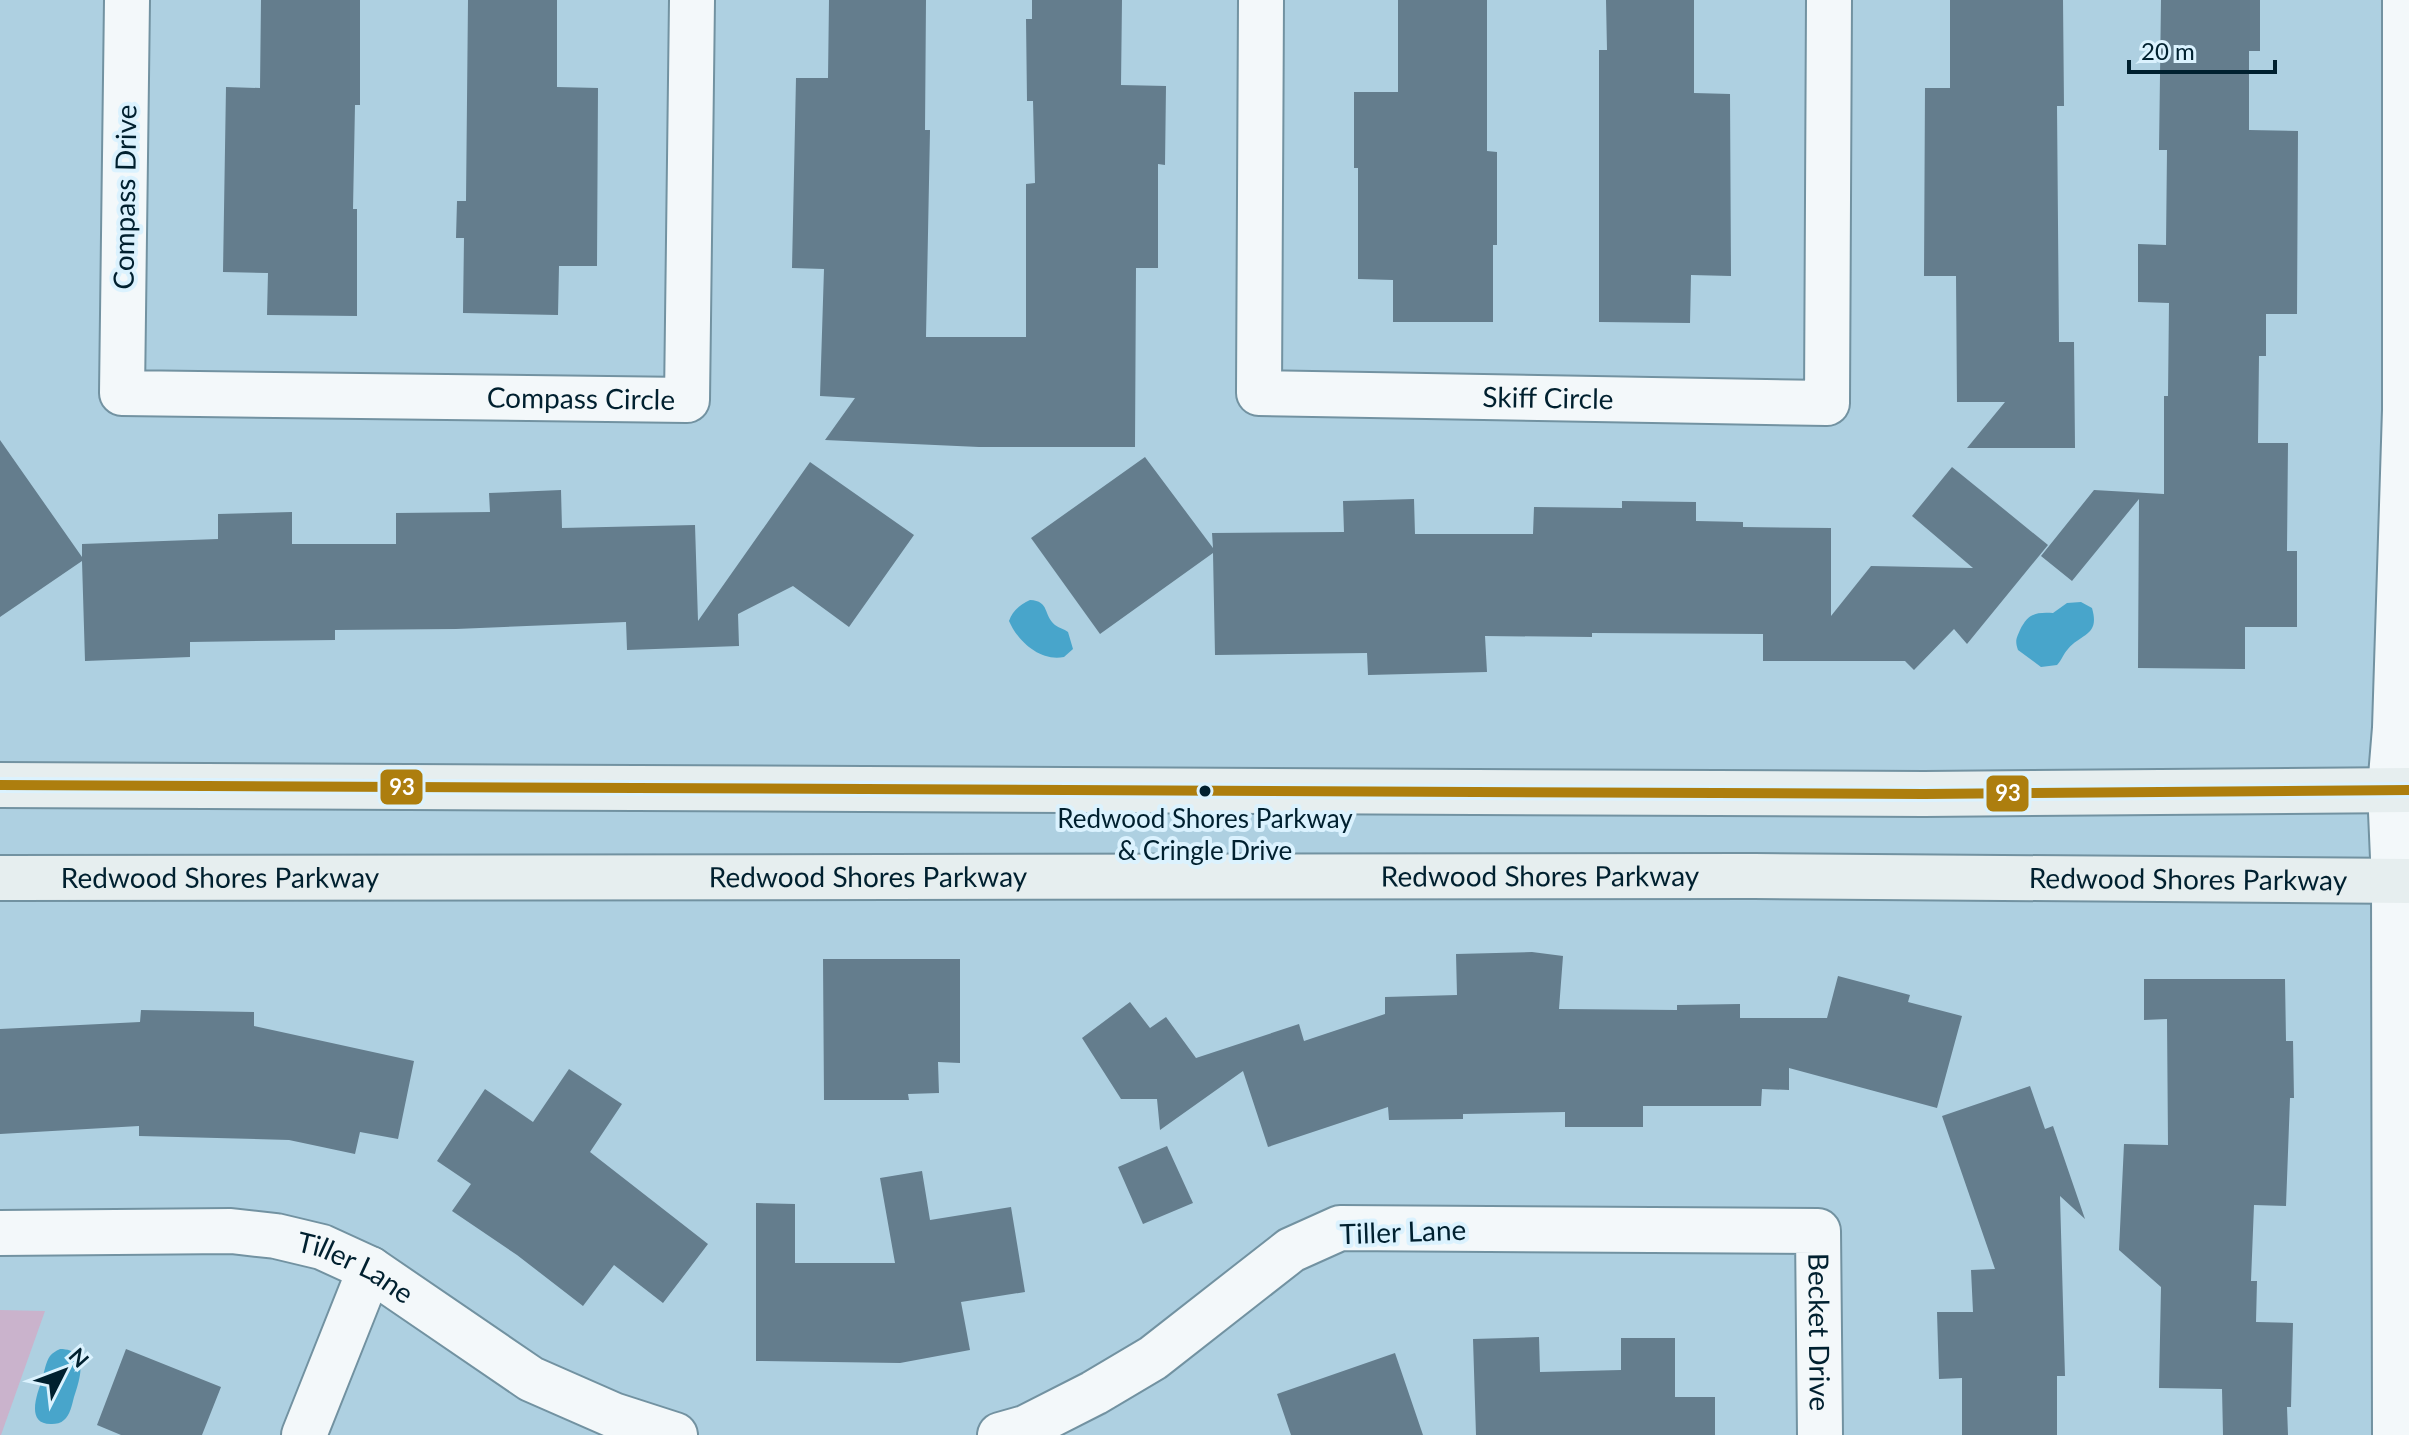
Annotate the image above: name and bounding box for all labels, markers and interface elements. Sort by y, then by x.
scale bar [2129,24,2275,74]
text: 20 m [2141,36,2195,65]
street label: Compass Drive [105,104,143,290]
street label: Skiff Circle [1482,379,1614,415]
street label: Compass Circle [487,380,675,416]
line badge: 93 [379,768,424,806]
text: 93 [389,773,415,800]
line badge: 93 [1985,774,2030,813]
text: 93 [1995,779,2021,806]
marker: Redwood Shores Parkway & Cringle Drive [1197,783,1213,799]
place label: Redwood Shores Parkway & Cringle Drive [1057,802,1353,866]
street label: Redwood Shores Parkway [1381,858,1700,892]
street label: Redwood Shores Parkway [709,859,1028,893]
street label: Redwood Shores Parkway [61,860,380,894]
street label: Redwood Shores Parkway [2029,860,2348,897]
street label: Tiller Lane [1339,1212,1467,1250]
street label: Tiller Lane [294,1224,421,1310]
street label: Becket Drive [1802,1253,1838,1411]
north arrow [24,1331,104,1411]
text: N [64,1342,95,1373]

